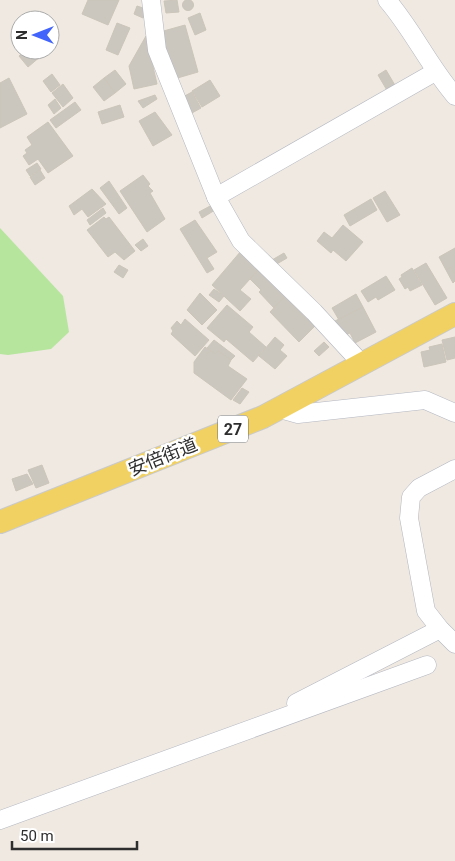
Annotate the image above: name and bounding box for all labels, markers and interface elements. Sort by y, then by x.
north arrow [10,10,60,60]
text: N [14,30,30,40]
road number: 27 [218,416,248,442]
street label: 安倍街道 [126,433,200,480]
scale bar [12,818,138,850]
text: 50 m [20,827,54,845]

